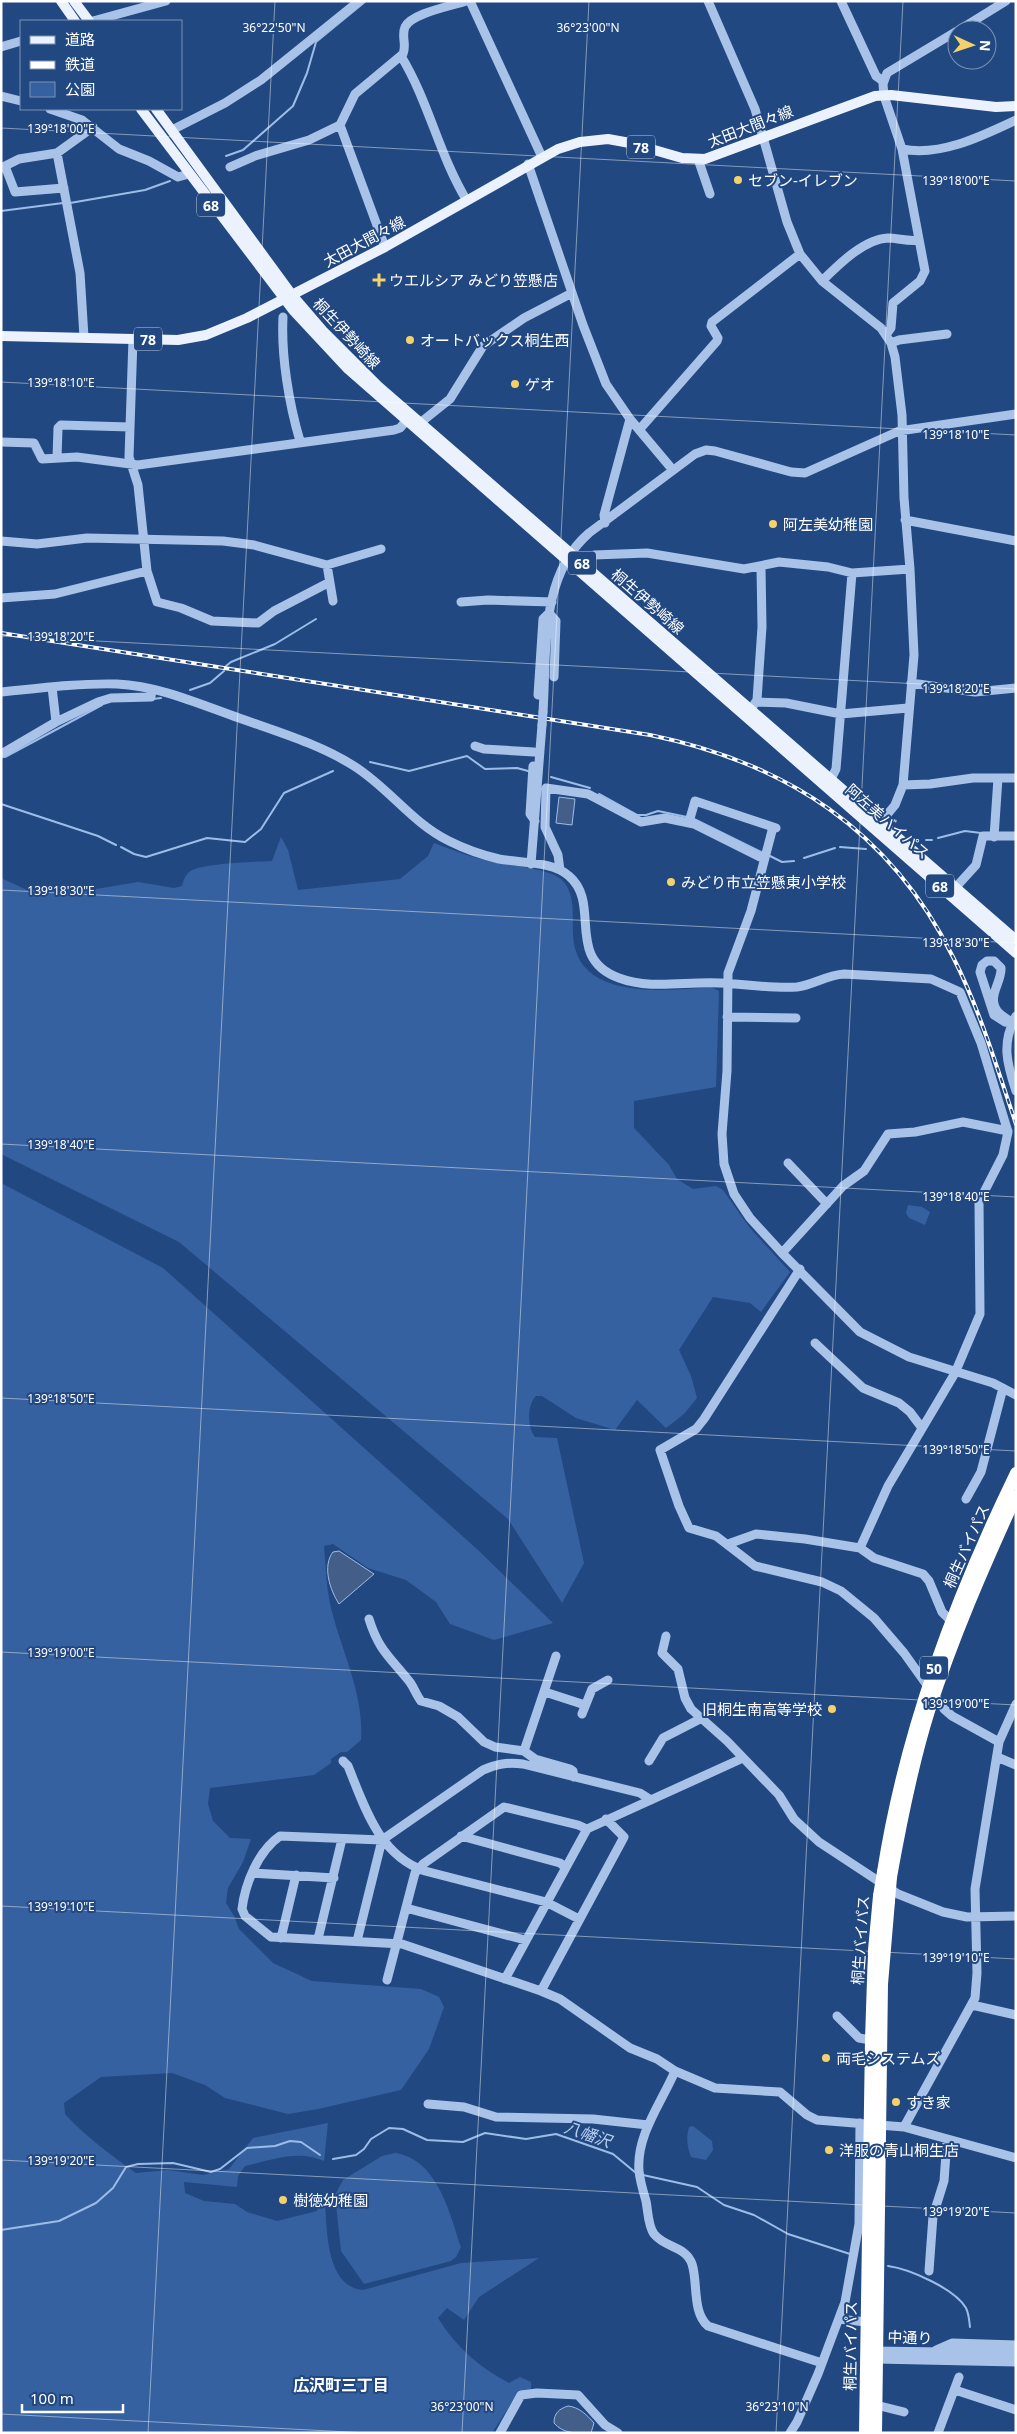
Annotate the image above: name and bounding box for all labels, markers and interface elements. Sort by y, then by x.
text: 36°22'50"N [242,19,306,36]
text: 36°23'00"N [556,19,620,36]
legend [20,20,182,110]
north arrow [947,20,997,70]
text: 道路 [65,29,95,49]
text: N [976,40,995,52]
text: 鉄道 [65,54,95,74]
text: 公園 [65,79,95,99]
street label: 太田大間々線 [704,101,796,151]
text: 139°18'00"E [27,120,95,137]
road number: 78 [627,136,655,158]
place label: セブン-イレブン [748,170,858,190]
text: 139°18'00"E [922,172,990,189]
marker: セブン-イレブン [732,174,744,186]
road number: 68 [197,194,225,216]
street label: 太田大間々線 [320,211,408,271]
place label: ウエルシア みどり笠懸店 [389,270,558,290]
marker: ウエルシア みどり笠懸店 [373,274,385,286]
street label: 桐生伊勢崎線 [309,293,385,373]
road number: 78 [134,328,162,350]
place label: オートバックス桐生西 [420,330,570,350]
marker: オートバックス桐生西 [404,334,416,346]
text: 139°18'10"E [27,374,95,391]
place label: ゲオ [525,374,555,394]
marker: ゲオ [509,378,521,390]
text: 139°18'10"E [922,426,990,443]
place label: 阿左美幼稚園 [783,514,873,534]
marker: 阿左美幼稚園 [767,518,779,530]
road number: 68 [568,552,596,574]
street label: 桐生伊勢崎線 [607,564,689,638]
text: 139°18'20"E [27,628,95,645]
text: 139°18'20"E [922,680,990,697]
street label: 阿左美バイパス [842,779,934,863]
place label: みどり市立笠懸東小学校 [681,872,846,892]
road number: 68 [926,874,954,898]
marker: みどり市立笠懸東小学校 [665,876,677,888]
text: 139°18'30"E [27,882,95,899]
text: 139°18'30"E [922,934,990,951]
text: 139°18'40"E [27,1136,95,1153]
text: 139°18'40"E [922,1188,990,1205]
text: 139°18'50"E [27,1390,95,1407]
text: 139°18'50"E [922,1441,990,1458]
street label: 桐生バイパス [939,1501,993,1591]
text: 139°19'00"E [27,1644,95,1661]
road number: 50 [920,1656,948,1680]
text: 139°19'00"E [922,1695,990,1712]
place label: 旧桐生南高等学校 [702,1699,822,1719]
marker: 旧桐生南高等学校 [826,1703,838,1715]
street label: 桐生バイパス [847,1895,873,1985]
text: 139°19'10"E [27,1898,95,1915]
text: 139°19'10"E [922,1949,990,1966]
place label: 両毛システムズ [836,2048,941,2068]
marker: 両毛システムズ [820,2052,832,2064]
place label: すき家 [906,2092,951,2112]
marker: すき家 [890,2096,902,2108]
water label: 八幡沢 [562,2116,616,2153]
place label: 洋服の青山桐生店 [839,2140,959,2160]
marker: 洋服の青山桐生店 [823,2144,835,2156]
text: 139°19'20"E [27,2152,95,2169]
place label: 樹徳幼稚園 [293,2190,368,2210]
marker: 樹徳幼稚園 [277,2194,289,2206]
text: 139°19'20"E [922,2203,990,2220]
street label: 桐生バイパス [839,2301,861,2391]
street label: 中通り [887,2326,933,2348]
district label: 広沢町三丁目 [293,2374,389,2396]
scale bar [22,2382,124,2414]
text: 100 m [30,2388,74,2408]
text: 36°23'00"N [430,2398,494,2415]
text: 36°23'10"N [745,2398,809,2415]

